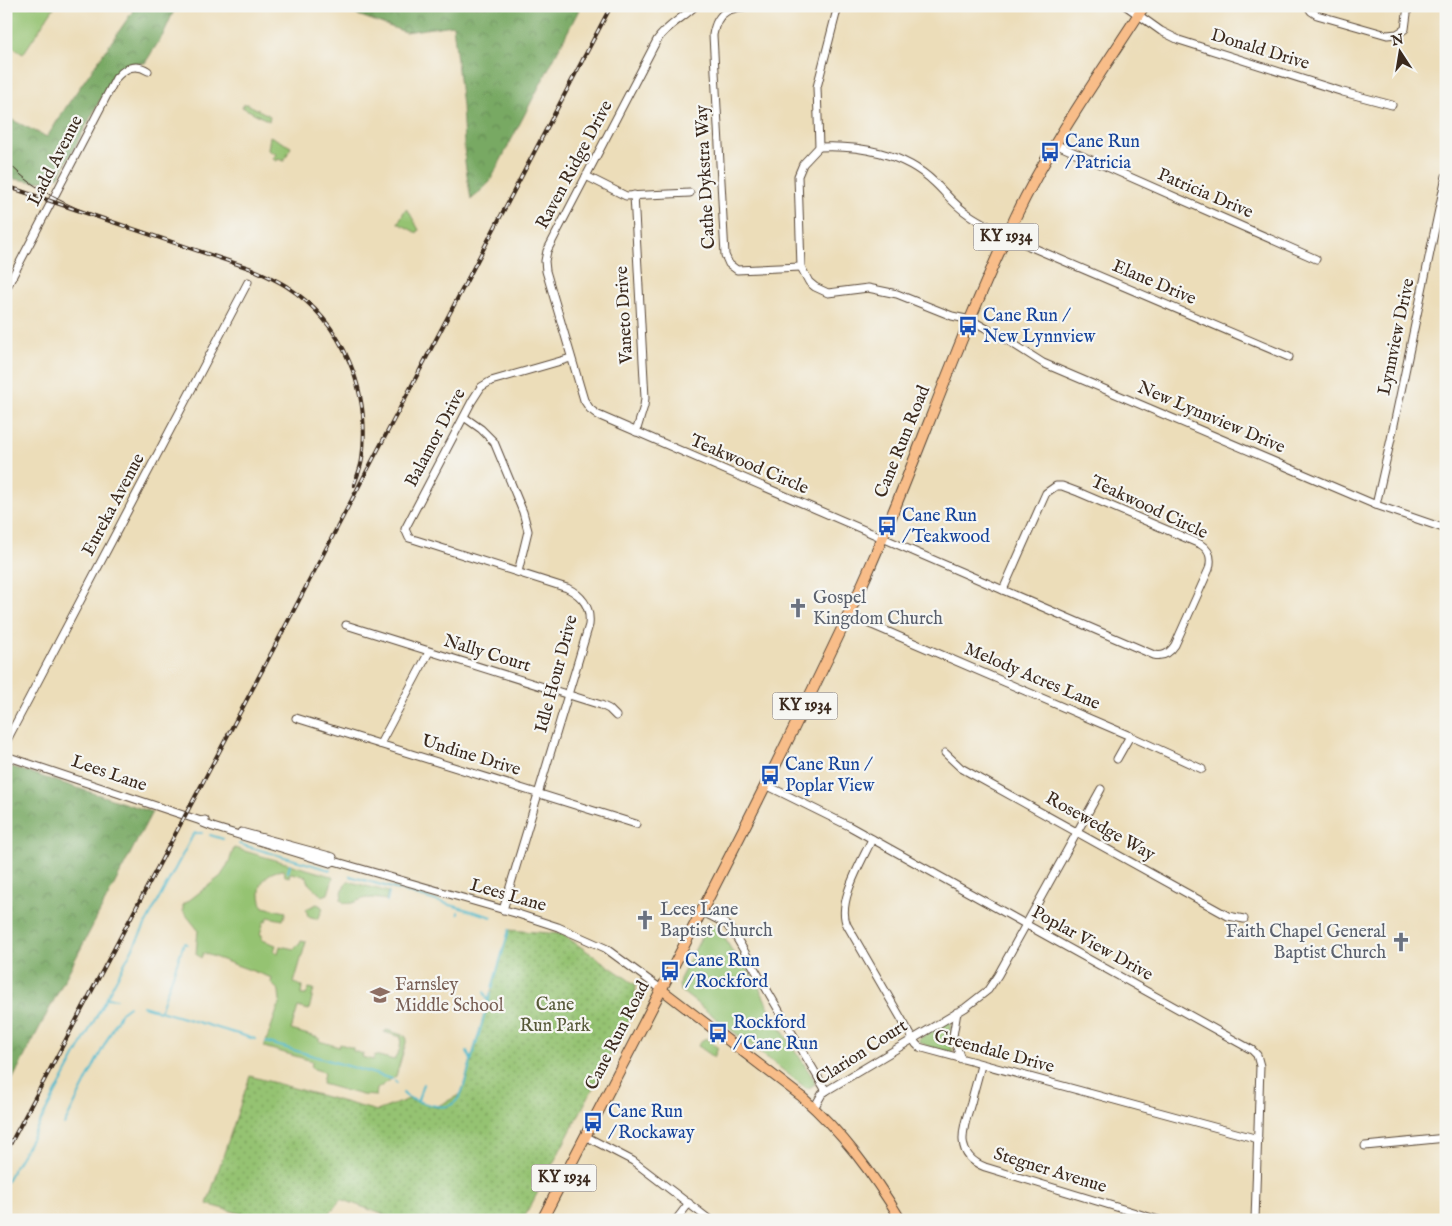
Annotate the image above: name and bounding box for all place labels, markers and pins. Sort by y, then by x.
place label: Cane Run / Patricia [1065,131,1140,175]
bus stop icon: Cane Run / Patricia [1039,141,1061,163]
place label: Cane Run / New Lynnview [983,305,1096,349]
bus stop icon: Cane Run / New Lynnview [957,315,979,337]
place label: Cane Run / Teakwood [902,505,990,549]
bus stop icon: Cane Run / Teakwood [876,515,898,537]
place label: Gospel Kingdom Church [813,587,943,631]
church icon: Gospel Kingdom Church [787,597,809,619]
place label: Cane Run / Poplar View [785,754,875,798]
bus stop icon: Cane Run / Poplar View [759,764,781,786]
place label: Lees Lane Baptist Church [660,899,773,943]
church icon: Lees Lane Baptist Church [634,909,656,931]
place label: Faith Chapel General Baptist Church [1226,921,1386,965]
church icon: Faith Chapel General Baptist Church [1390,931,1412,953]
place label: Cane Run / Rockford [685,950,768,994]
bus stop icon: Cane Run / Rockford [659,960,681,982]
place label: Farnsley Middle School [395,974,504,1018]
school or university icon: Farnsley Middle School [369,984,391,1006]
place label: Rockford / Cane Run [733,1012,818,1056]
bus stop icon: Rockford / Cane Run [707,1022,729,1044]
place label: Cane Run / Rockaway [608,1101,695,1145]
bus stop icon: Cane Run / Rockaway [582,1111,604,1133]

